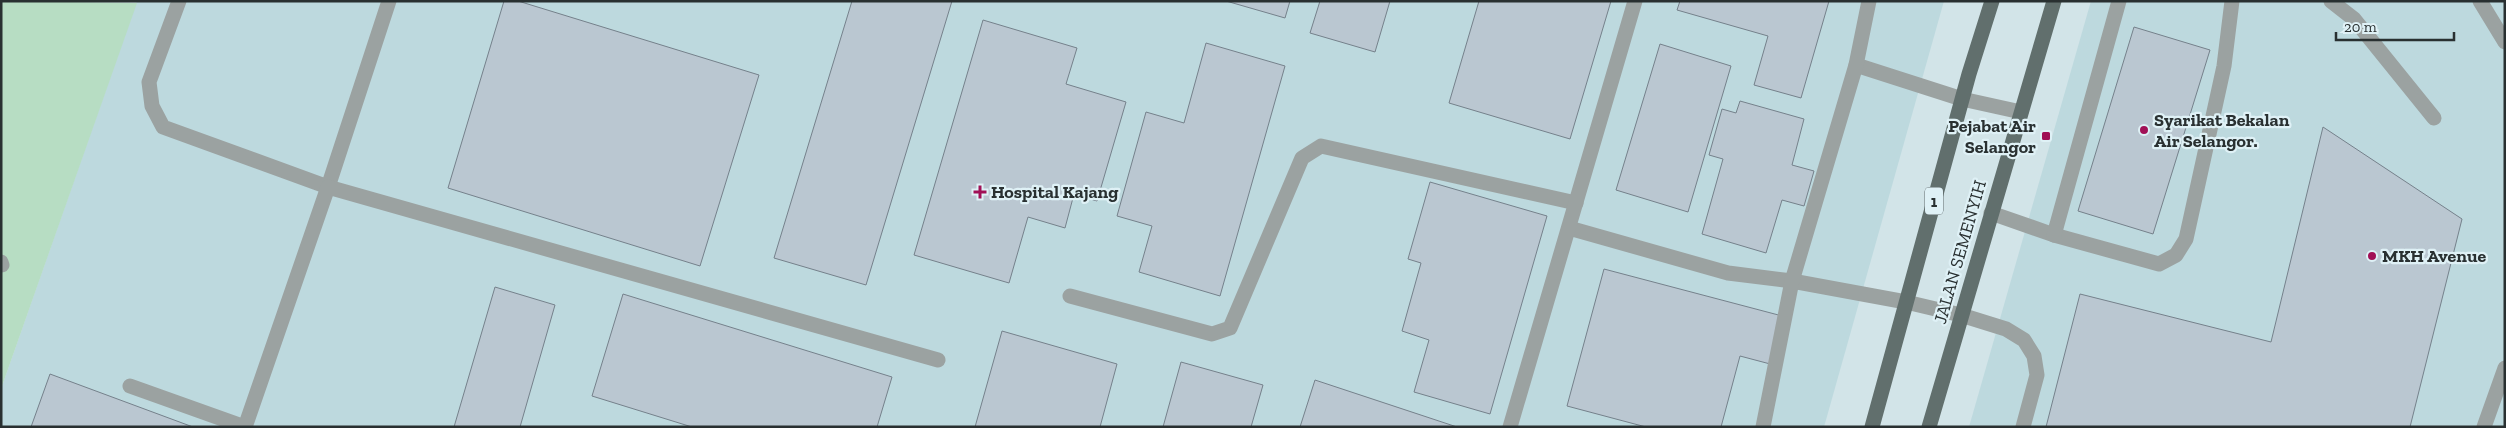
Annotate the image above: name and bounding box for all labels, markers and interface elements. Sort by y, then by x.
scale bar [2336,10,2454,42]
text: 20 m [2344,18,2377,36]
place label: Syarikat Bekalan Air Selangor. [2154,109,2290,152]
place label: Pejabat Air Selangor [1948,115,2036,158]
marker: Syarikat Bekalan Air Selangor. [2138,124,2150,136]
marker: Pejabat Air Selangor [2040,130,2052,142]
street label: JALAN SEMENYIH [1929,178,1991,326]
place label: Hospital Kajang [991,181,1118,203]
marker: Hospital Kajang [973,185,987,199]
road number: 1 [1925,188,1943,215]
place label: MKH Avenue [2382,245,2486,267]
marker: MKH Avenue [2366,250,2378,262]

